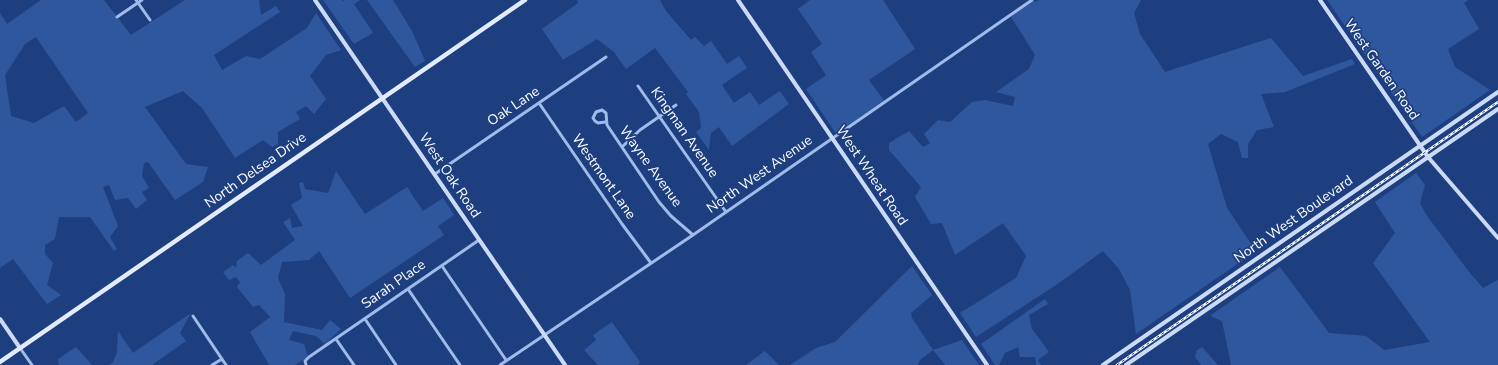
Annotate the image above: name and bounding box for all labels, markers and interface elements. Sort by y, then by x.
street label: West Garden Road [1340,16,1422,124]
street label: Oak Lane [485,83,543,131]
street label: Kingman Avenue [647,84,721,182]
street label: Wayne Avenue [615,123,685,211]
street label: West Wheat Road [831,123,911,229]
street label: North Delsea Drive [202,130,310,212]
street label: West Oak Road [414,130,484,222]
street label: Westmont Lane [567,131,639,223]
street label: North West Avenue [704,132,816,218]
street label: North West Boulevard [1231,173,1357,267]
street label: Sarah Place [359,257,429,313]

